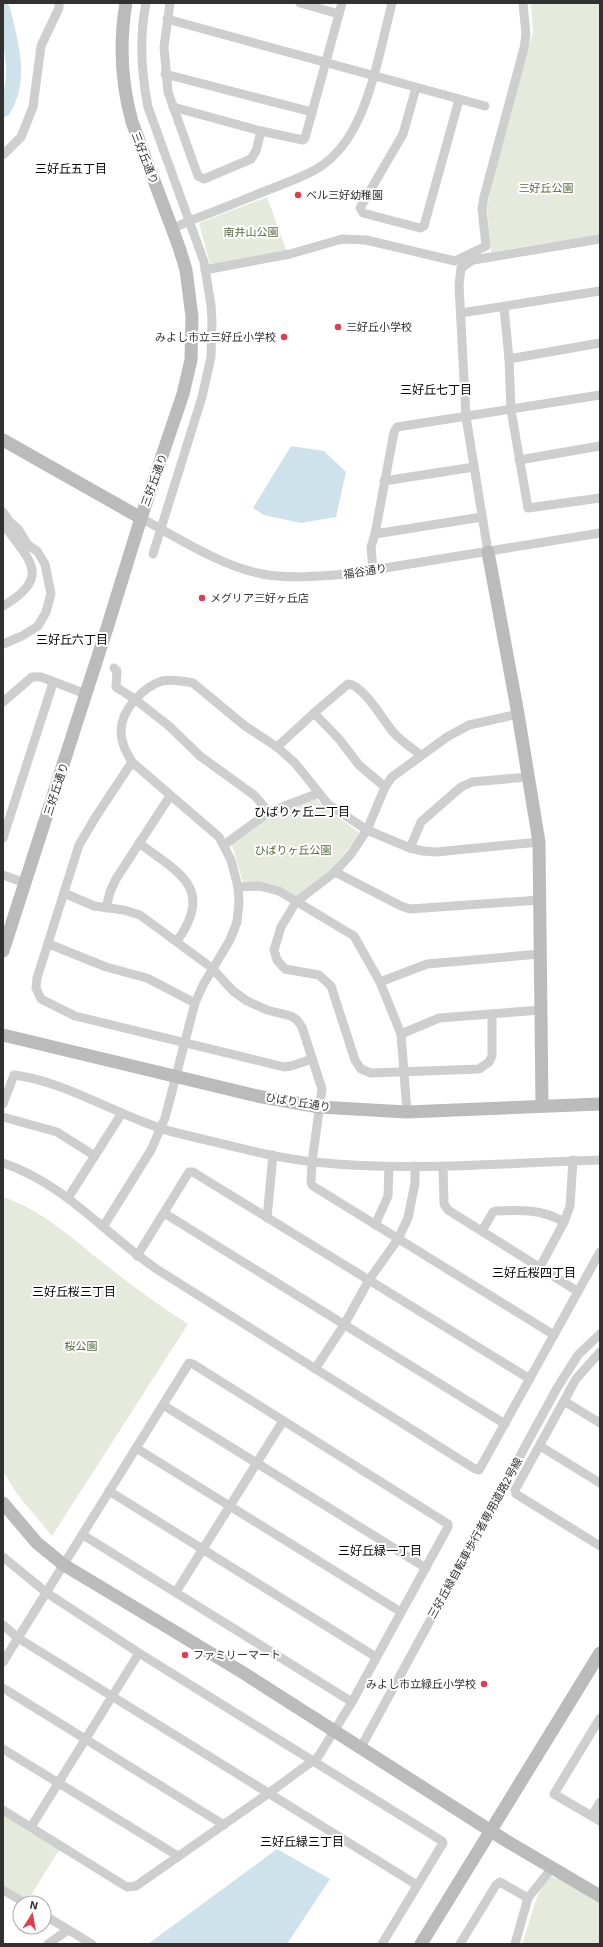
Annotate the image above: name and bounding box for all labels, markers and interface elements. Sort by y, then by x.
street label: 三好丘通り [130,130,161,186]
district label: 三好丘五丁目 [35,161,107,175]
park label: 三好丘公園 [519,181,574,194]
place label: ベル三好幼稚園 [306,188,383,201]
marker: ベル三好幼稚園 [293,190,303,200]
park label: 南井山公園 [224,225,279,238]
place label: 三好丘小学校 [346,320,412,333]
marker: 三好丘小学校 [333,322,343,332]
place label: みよし市立三好丘小学校 [155,330,276,343]
marker: みよし市立三好丘小学校 [279,332,289,342]
district label: 三好丘七丁目 [400,382,472,396]
street label: 三好丘通り [138,452,169,508]
street label: 福谷通り [342,561,388,580]
place label: メグリア三好ヶ丘店 [210,591,309,604]
marker: メグリア三好ヶ丘店 [197,593,207,603]
district label: 三好丘六丁目 [36,632,108,646]
street label: 三好丘通り [41,761,70,817]
district label: ひばりヶ丘二丁目 [254,804,350,818]
park label: ひばりヶ丘公園 [255,843,332,856]
street label: ひばり丘通り [264,1090,332,1113]
district label: 三好丘桜四丁目 [492,1265,576,1279]
district label: 三好丘桜三丁目 [32,1284,116,1298]
park label: 桜公園 [65,1339,98,1352]
street label: 三好丘緑自転車歩行者専用道路2号線 [425,1455,524,1621]
district label: 三好丘緑一丁目 [338,1543,422,1557]
place label: ファミリーマート [193,1648,281,1661]
marker: ファミリーマート [180,1650,190,1660]
place label: みよし市立緑丘小学校 [366,1677,476,1690]
marker: みよし市立緑丘小学校 [479,1679,489,1689]
district label: 三好丘緑三丁目 [260,1834,344,1848]
north arrow [12,1895,52,1935]
text: N [29,1898,39,1912]

